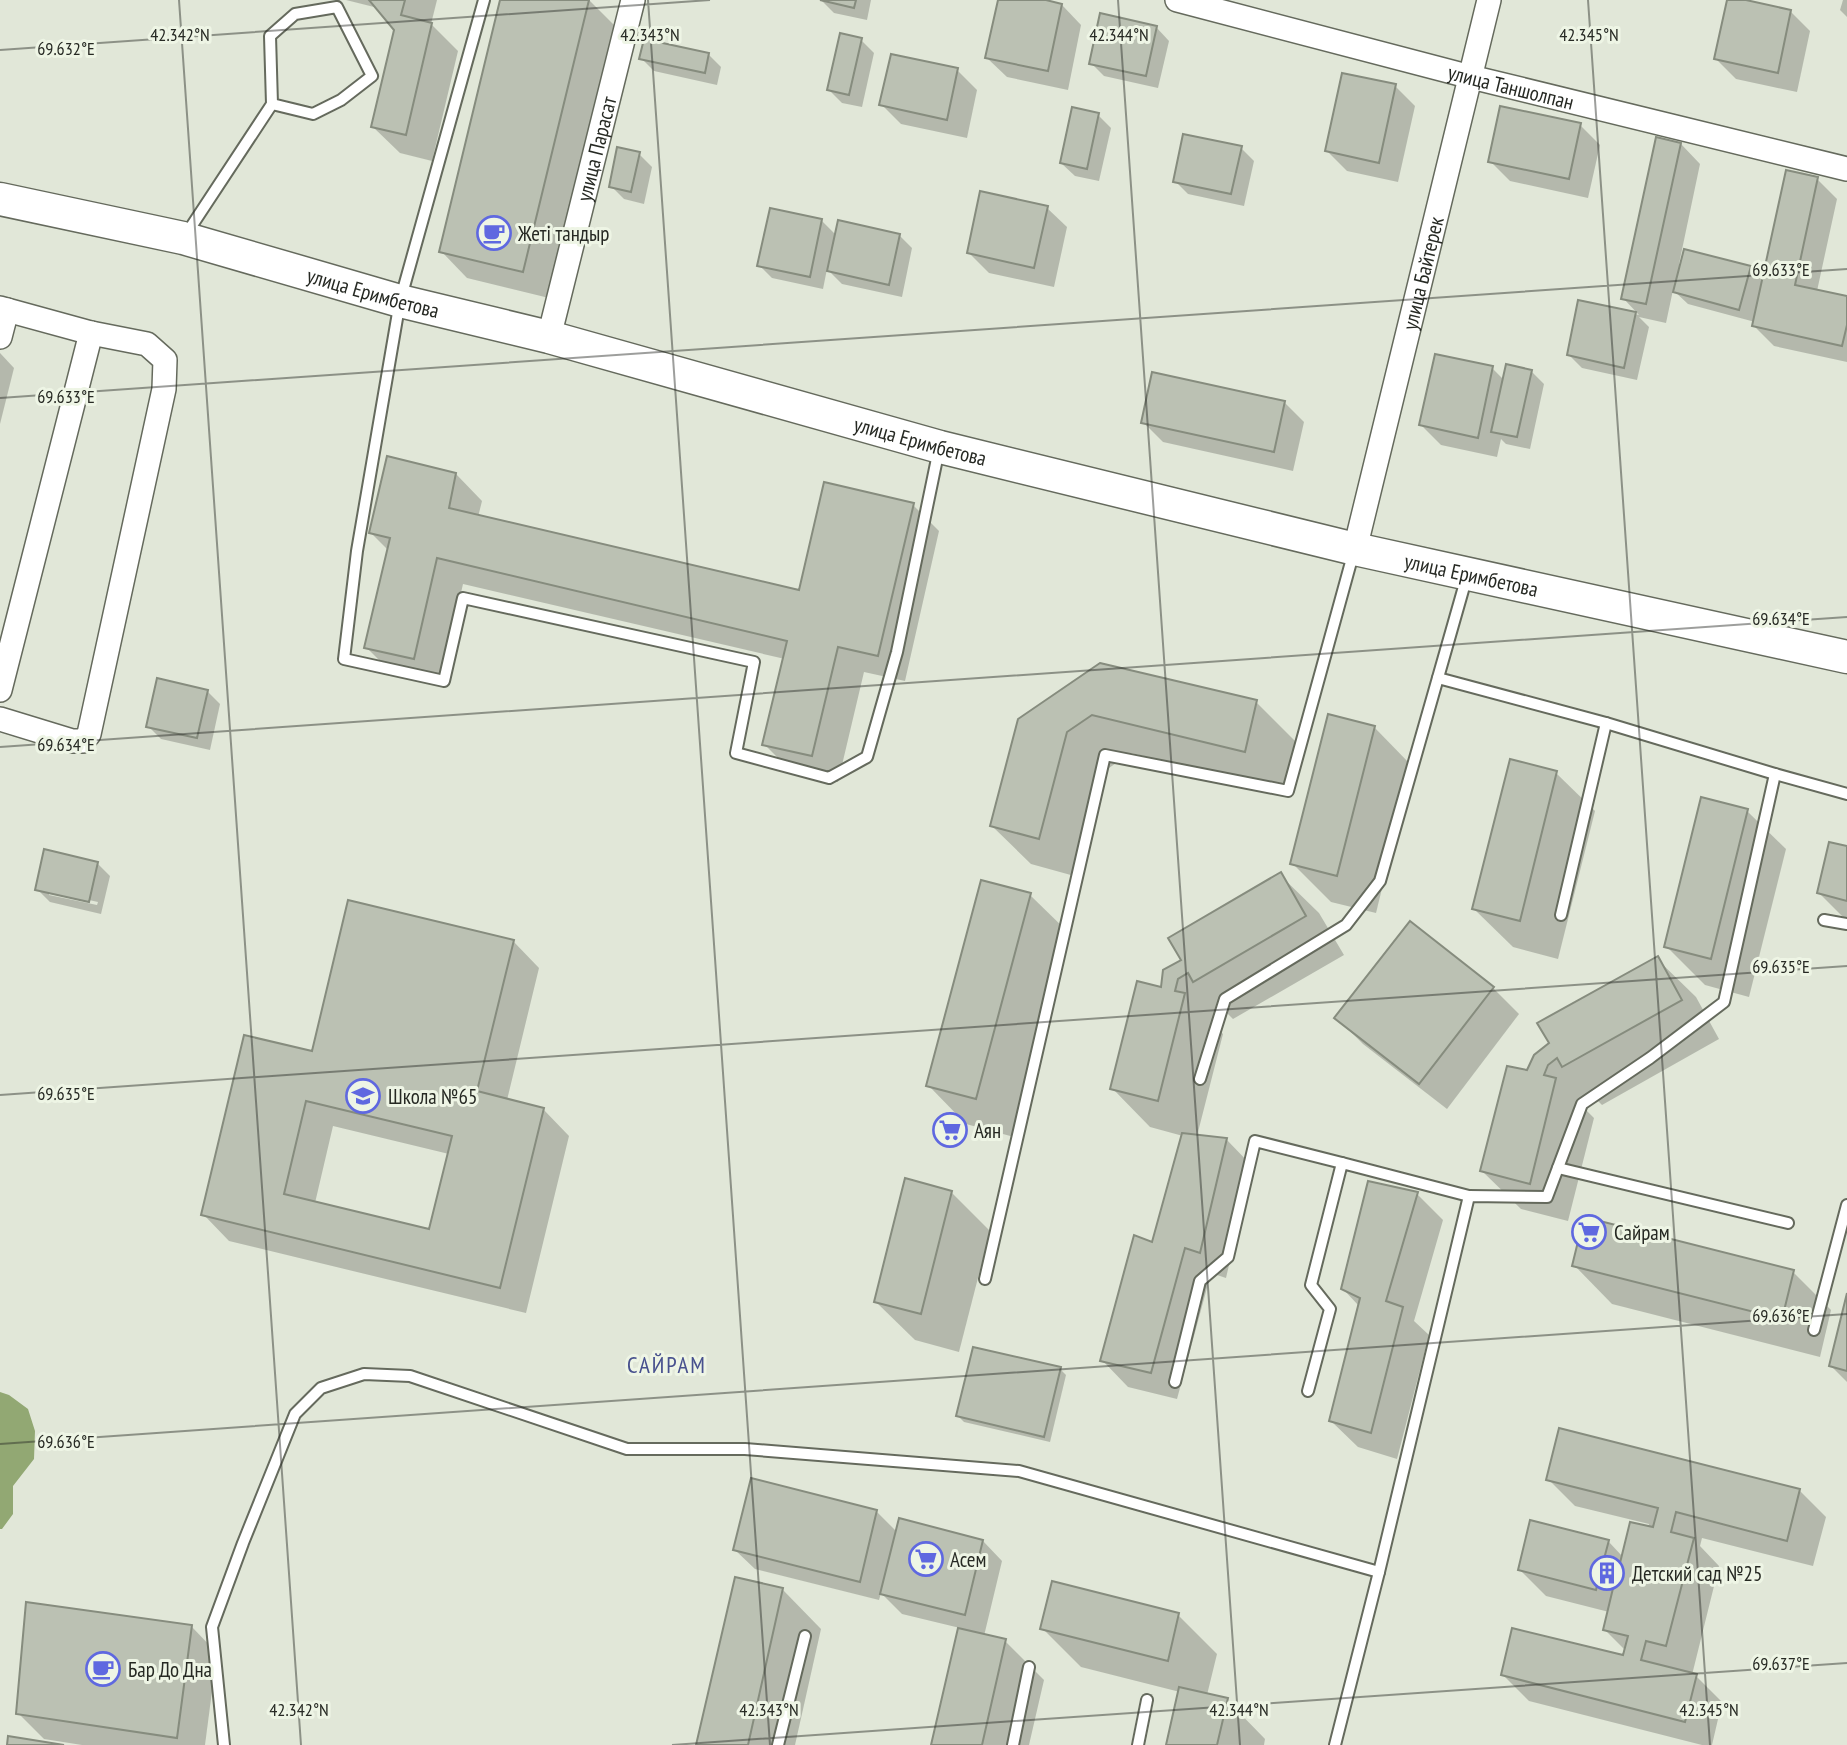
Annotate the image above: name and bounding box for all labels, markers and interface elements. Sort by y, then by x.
text: 42.342°N [150,23,210,46]
text: 42.343°N [620,23,680,46]
text: 42.344°N [1089,23,1149,46]
text: 42.345°N [1559,23,1619,46]
text: 69.632°E [37,37,95,60]
street label: улица Таншолпан [1445,58,1577,115]
street label: улица Парасат [570,93,622,204]
cafe icon: Жеті тандыр [475,214,513,252]
street label: улица Байтерек [1396,214,1449,333]
place label: Жеті тандыр [517,220,609,247]
text: 69.633°E [1752,258,1810,281]
street label: улица Еримбетова [304,261,442,324]
text: 69.633°E [37,385,95,408]
street label: улица Еримбетова [851,410,989,471]
street label: улица Еримбетова [1402,547,1541,602]
text: 69.634°E [1752,607,1810,630]
text: 69.634°E [37,733,95,756]
text: 69.635°E [1752,955,1810,978]
school or university icon: Школа №65 [344,1077,382,1115]
text: 69.635°E [37,1082,95,1105]
place label: Школа №65 [388,1083,477,1110]
supermarket icon: Аян [931,1111,969,1149]
place label: Аян [974,1117,1001,1144]
supermarket icon: Сайрам [1570,1213,1608,1251]
place label: Сайрам [1614,1219,1670,1246]
text: 69.636°E [1752,1304,1810,1327]
district label: САЙРАМ [627,1350,707,1379]
text: 69.636°E [37,1430,95,1453]
supermarket icon: Асем [907,1540,945,1578]
place label: Асем [950,1546,986,1573]
building icon: Детский сад №25 [1588,1554,1626,1592]
place label: Детский сад №25 [1632,1560,1762,1587]
cafe icon: Бар До Дна [84,1650,122,1688]
text: 69.637°E [1752,1652,1810,1675]
place label: Бар До Дна [128,1656,212,1683]
text: 42.342°N [269,1698,329,1721]
text: 42.343°N [739,1698,799,1721]
text: 42.344°N [1209,1698,1269,1721]
text: 42.345°N [1679,1698,1739,1721]

